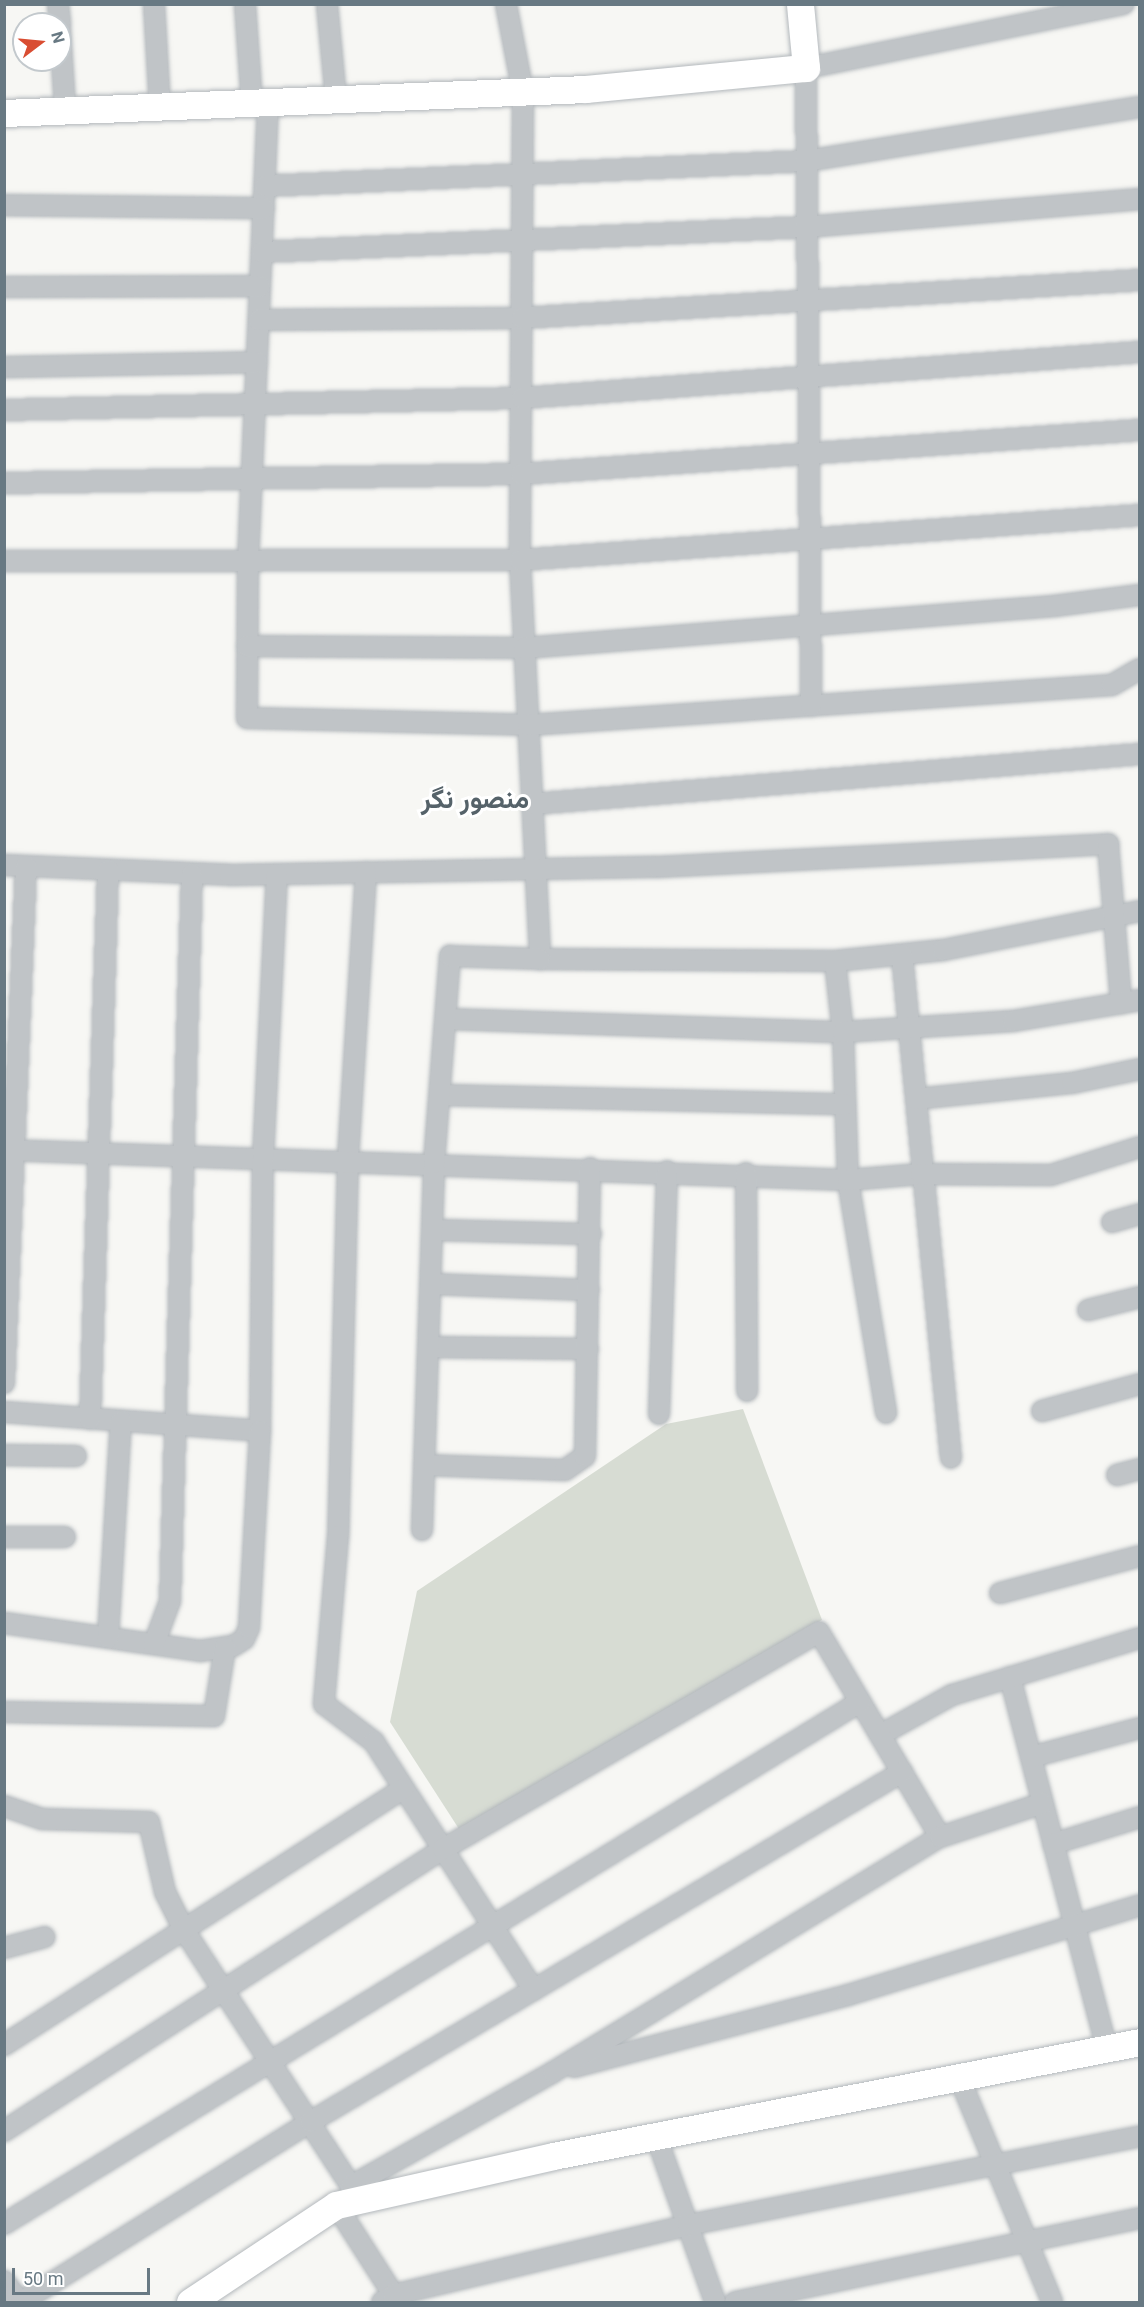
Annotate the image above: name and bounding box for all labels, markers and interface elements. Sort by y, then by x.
north arrow [12,12,72,72]
text: N [47,29,69,45]
district label: منصور نگر [421,784,529,816]
scale bar [15,2256,153,2294]
text: 50 m [23,2268,63,2289]

